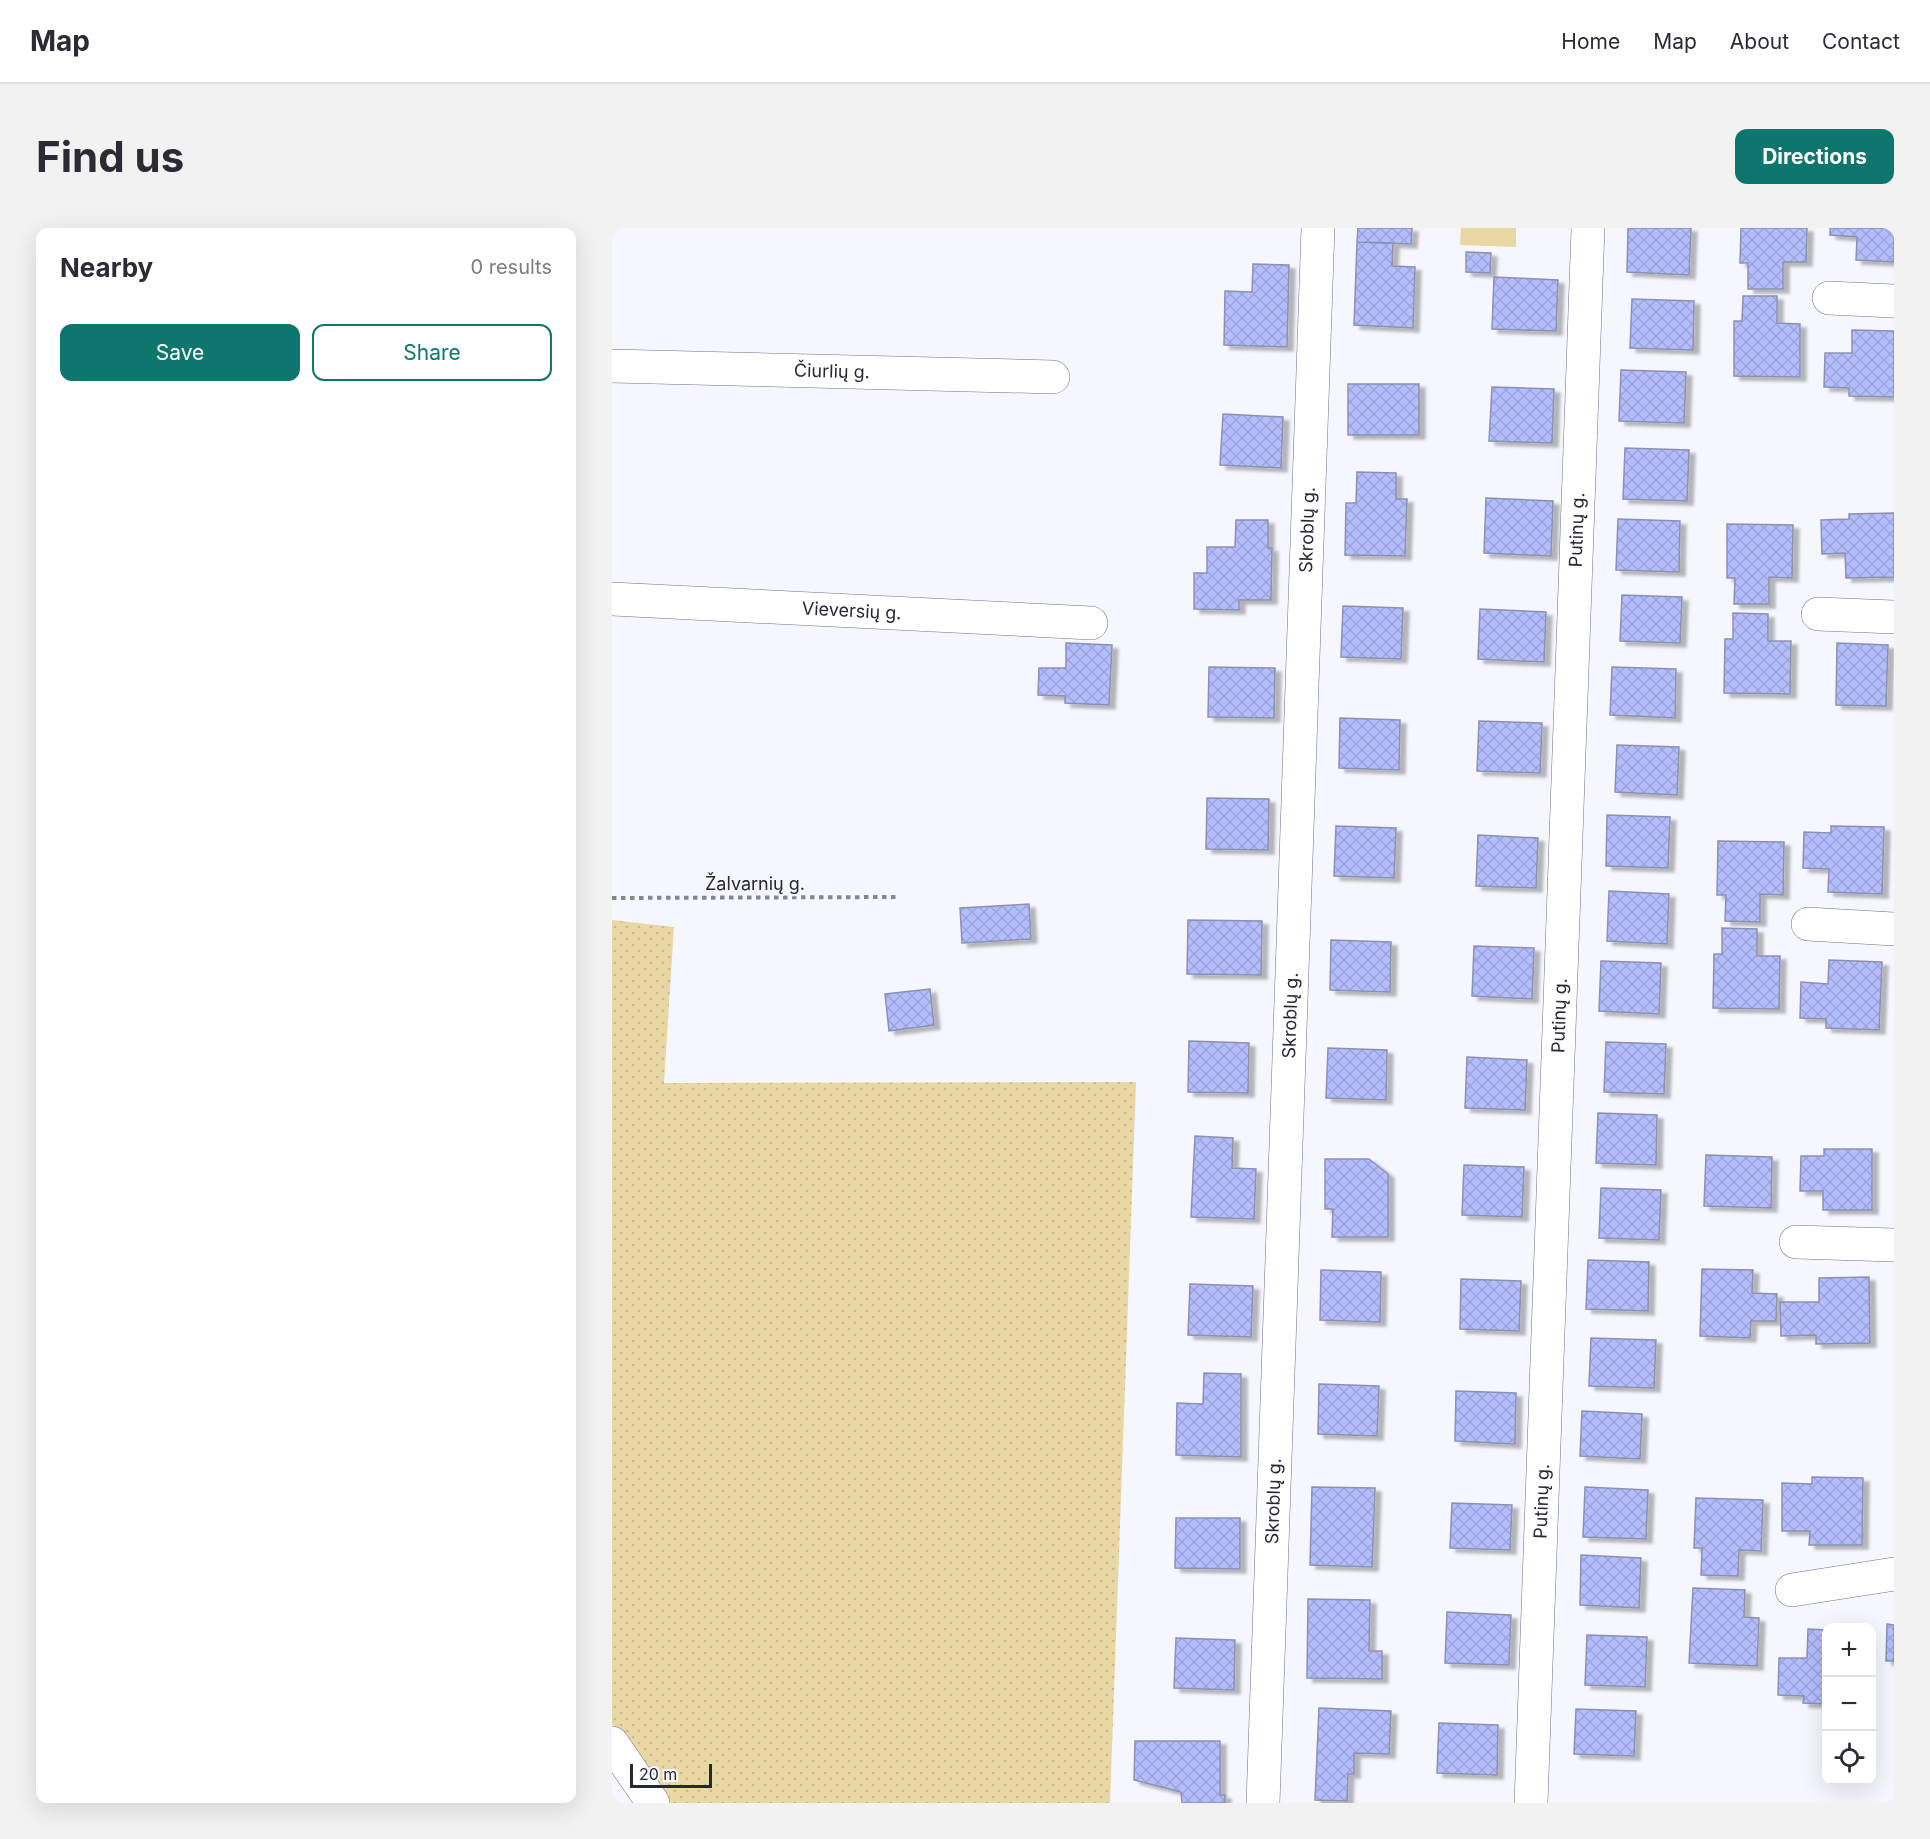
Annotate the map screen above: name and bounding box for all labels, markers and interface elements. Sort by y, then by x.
text: Map [30,24,90,58]
text: Home [1561,29,1620,54]
text: Map [1653,29,1697,54]
text: About [1730,29,1789,54]
text: Contact [1822,29,1900,54]
button: Directions [1735,129,1894,184]
text: Find us [36,131,184,182]
text: Nearby [60,252,153,283]
text: 0 results [470,255,552,279]
button: Save [60,324,300,381]
button: Share [312,324,552,381]
street label: Čiurlių g. [794,359,870,382]
street label: Skroblų g. [1295,486,1319,573]
street label: Putinų g. [1565,492,1588,568]
street label: Vieversių g. [801,598,902,623]
street label: Žalvarnių g. [705,872,805,894]
street label: Skroblų g. [1278,972,1302,1059]
street label: Putinų g. [1547,978,1571,1053]
street label: Skroblų g. [1261,1458,1285,1545]
street label: Putinų g. [1530,1463,1553,1539]
map controls [1822,1623,1876,1785]
button: + [1822,1623,1876,1677]
button: − [1822,1677,1876,1731]
button: locate [1822,1731,1876,1785]
scale bar [630,1761,712,1788]
text: 20 m [639,1764,677,1784]

